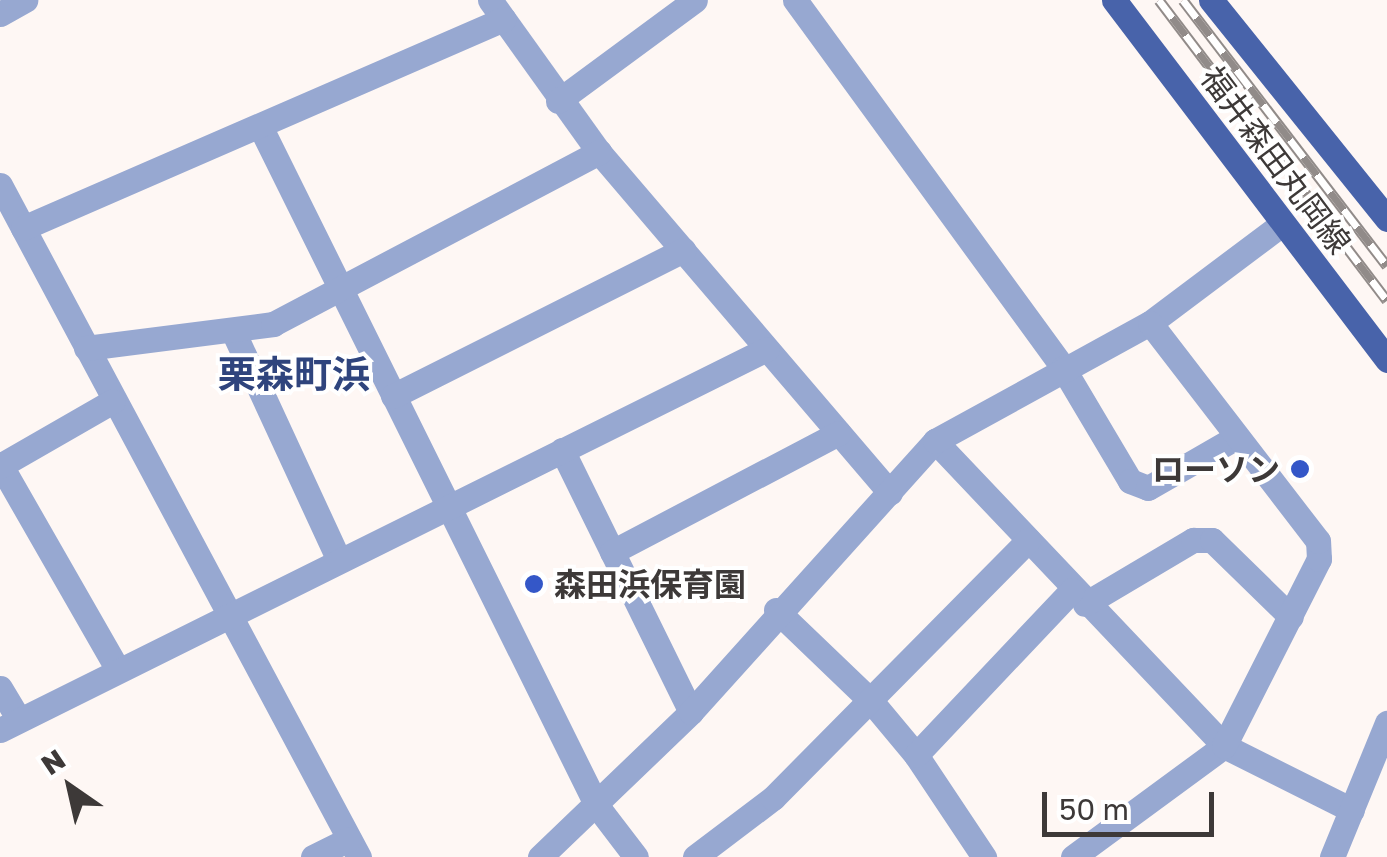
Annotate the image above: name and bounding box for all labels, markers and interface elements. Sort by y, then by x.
street label: 福井森田丸岡線 [1193,59,1359,261]
district label: 栗森町浜 [218,351,370,397]
place label: ローソン [1152,450,1280,488]
marker: ローソン [1289,458,1311,480]
place label: 森田浜保育園 [554,565,746,603]
marker: 森田浜保育園 [523,573,545,595]
north arrow [20,737,120,837]
text: N [35,742,71,781]
scale bar [1047,772,1220,834]
text: 50 m [1059,791,1129,827]

